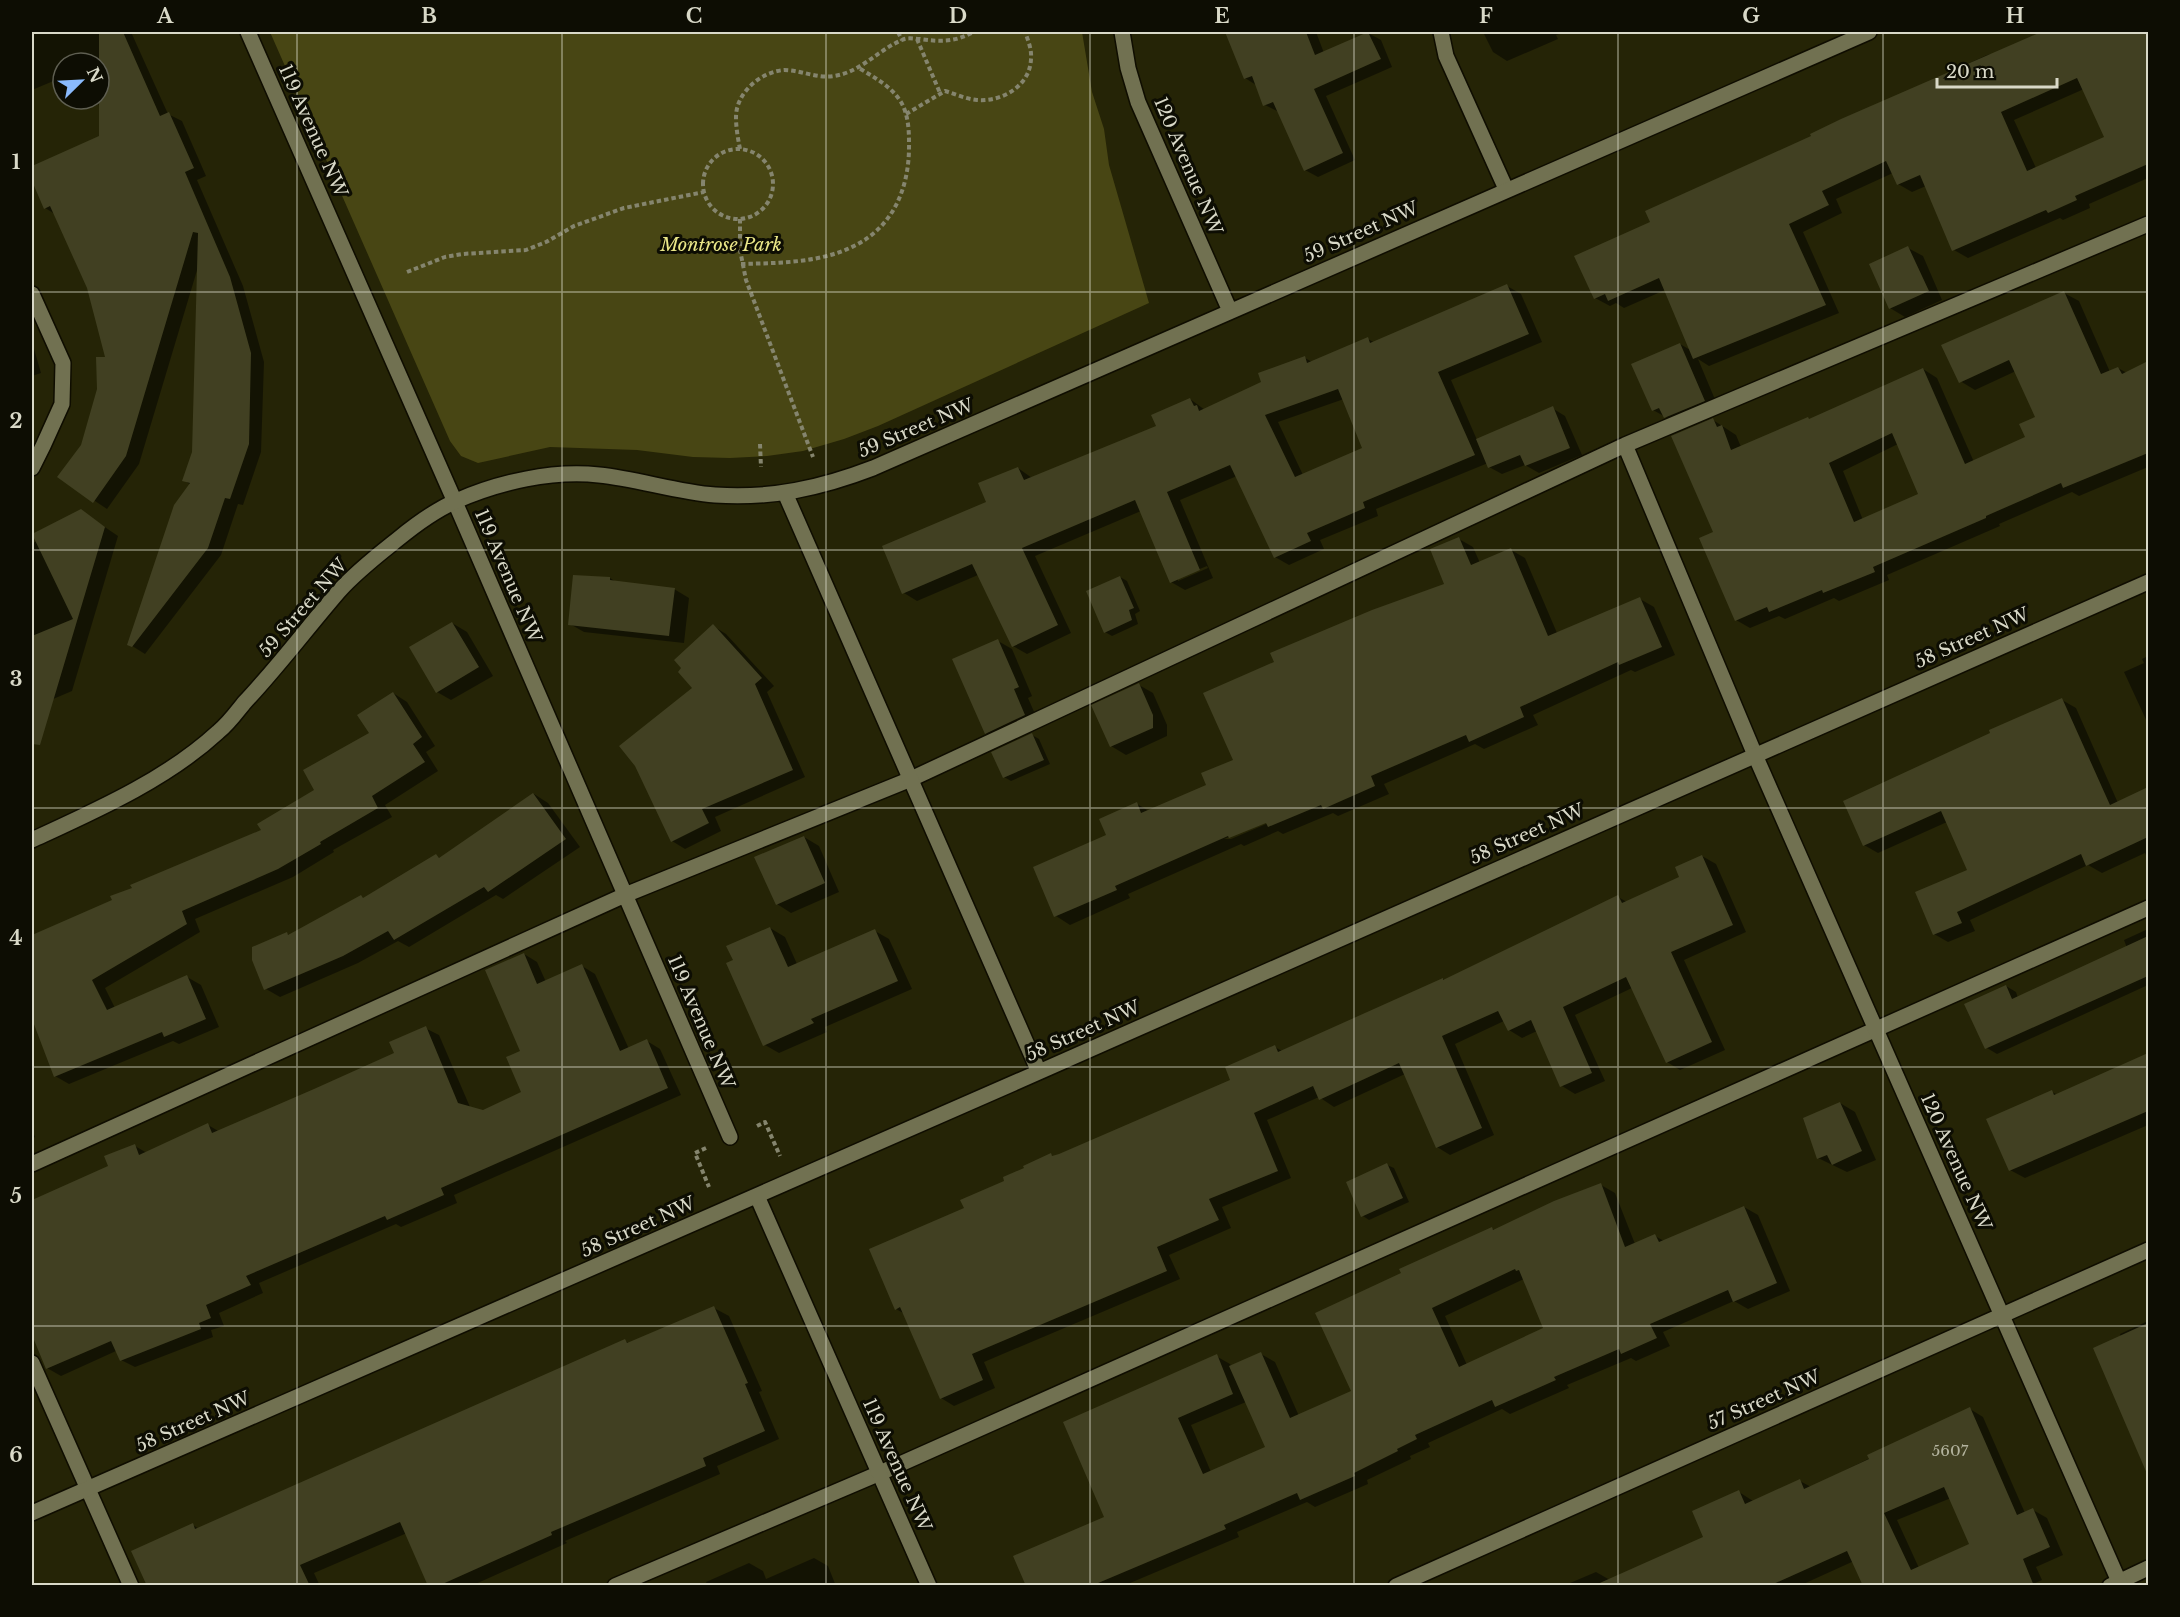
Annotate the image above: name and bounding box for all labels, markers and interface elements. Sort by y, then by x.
text: A [156,4,174,28]
text: B [421,4,437,28]
text: C [686,4,702,28]
text: D [949,4,967,28]
text: E [1214,4,1230,28]
text: F [1479,4,1493,28]
text: G [1742,4,1760,28]
text: H [2006,4,2025,28]
north arrow [51,51,111,111]
scale bar [1937,51,2057,89]
street label: 119 Avenue NW [274,61,353,202]
text: 20 m [1946,61,1994,83]
text: N [83,64,107,86]
street label: 120 Avenue NW [1149,94,1227,239]
text: 1 [12,150,21,174]
street label: 59 Street NW [1300,196,1423,267]
park label: Montrose Park [659,234,782,256]
street label: 59 Street NW [855,393,978,462]
text: 2 [9,409,23,433]
street label: 119 Avenue NW [470,506,546,647]
street label: 59 Street NW [254,553,352,662]
street label: 58 Street NW [1911,603,2033,673]
text: 3 [10,667,22,691]
street label: 58 Street NW [1466,799,1588,869]
text: 4 [9,926,23,950]
street label: 119 Avenue NW [663,952,739,1093]
street label: 58 Street NW [1022,996,1144,1066]
street label: 120 Avenue NW [1916,1090,1996,1235]
text: 5 [10,1184,22,1208]
street label: 58 Street NW [577,1192,699,1262]
street label: 57 Street NW [1704,1365,1825,1435]
street label: 58 Street NW [132,1387,254,1457]
street label: 119 Avenue NW [858,1395,937,1536]
house number: 5607 [1932,1441,1969,1460]
text: 6 [9,1443,23,1467]

